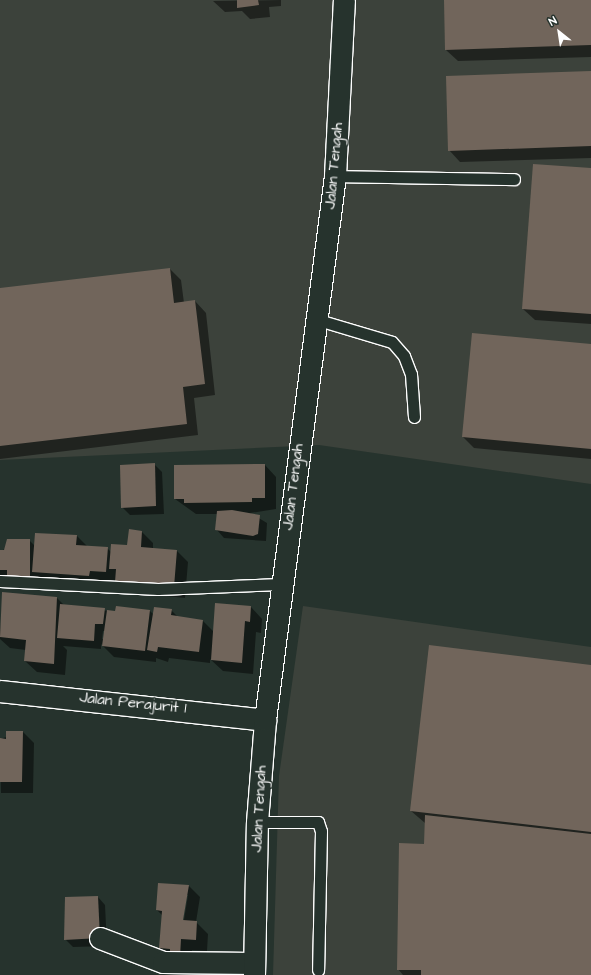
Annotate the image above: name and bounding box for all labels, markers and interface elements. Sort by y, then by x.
north arrow [539,12,579,52]
text: N [546,13,559,29]
street label: Jalan Tengah [321,122,347,210]
street label: Jalan Tengah [279,443,307,531]
street label: Jalan Perajurit 1 [79,688,187,718]
street label: Jalan Tengah [248,765,270,853]

